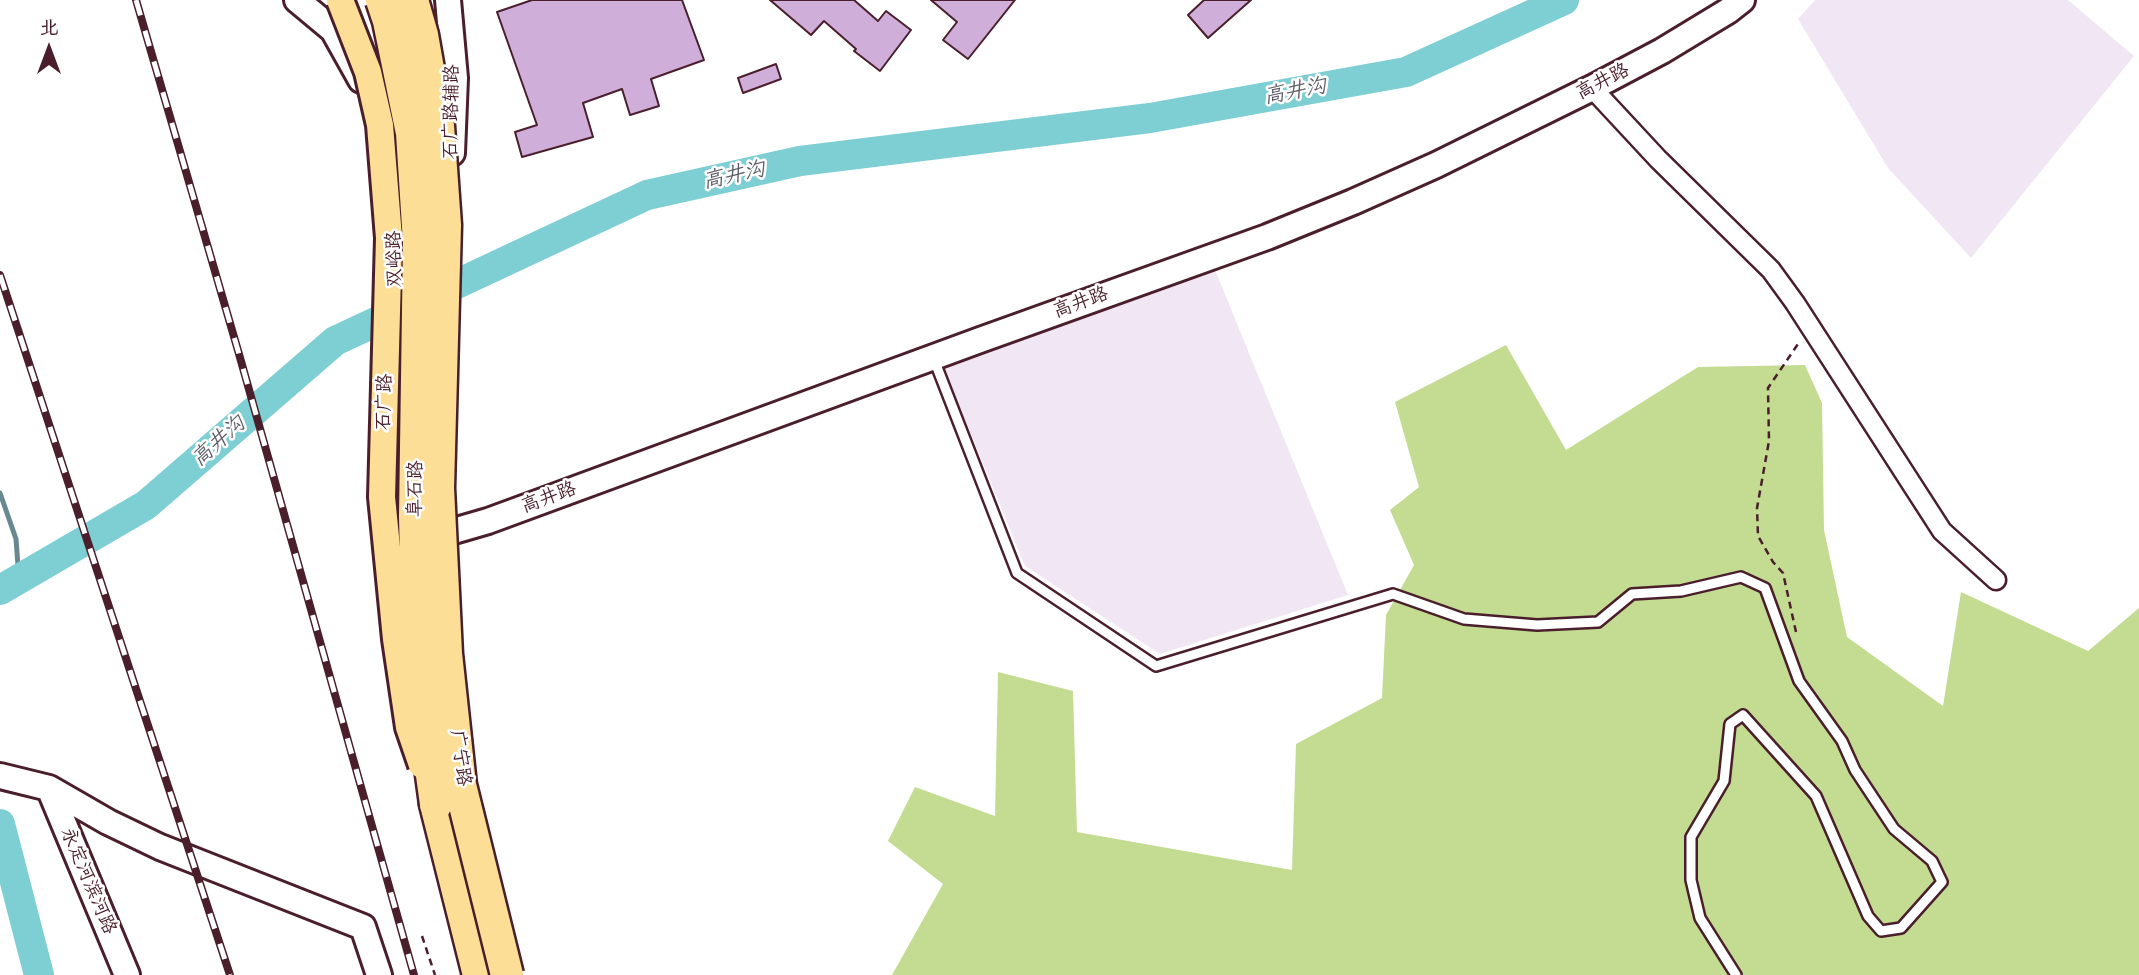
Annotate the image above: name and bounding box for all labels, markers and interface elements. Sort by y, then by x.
text: 北 [39,11,59,44]
north arrow [14,14,84,84]
street label: 高井路 [1572,59,1634,105]
street label: 石广路辅路 [440,64,464,160]
water label: 高井沟 [1262,74,1328,110]
water label: 高井沟 [701,157,767,195]
street label: 双峪路 [383,230,407,288]
street label: 高井路 [1050,283,1112,323]
street label: 石广路 [373,373,397,431]
water label: 高井沟 [187,412,251,472]
street label: 阜石路 [404,460,428,518]
street label: 高井路 [518,478,580,518]
street label: 广宁路 [445,728,475,788]
street label: 永定河滨河路 [55,824,121,938]

